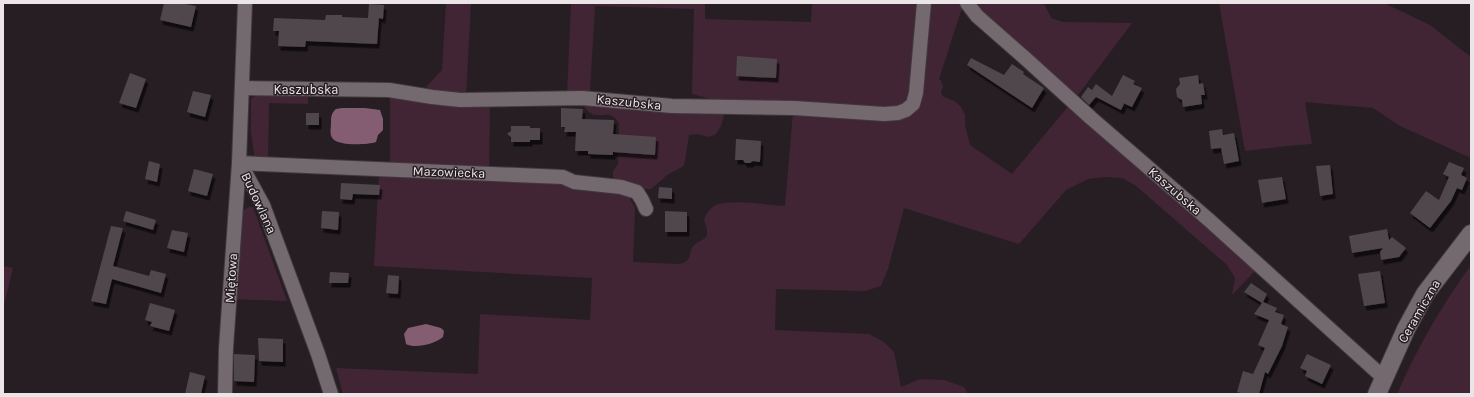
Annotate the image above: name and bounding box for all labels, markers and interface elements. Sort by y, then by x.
street label: Kaszubska [274,82,338,97]
street label: Kaszubska [596,91,662,113]
street label: Mazowiecka [412,163,486,181]
street label: Kaszubska [1146,164,1204,218]
street label: Budowlana [238,170,280,236]
street label: Miętowa [222,252,240,304]
street label: Ceramiczna [1395,277,1443,345]

